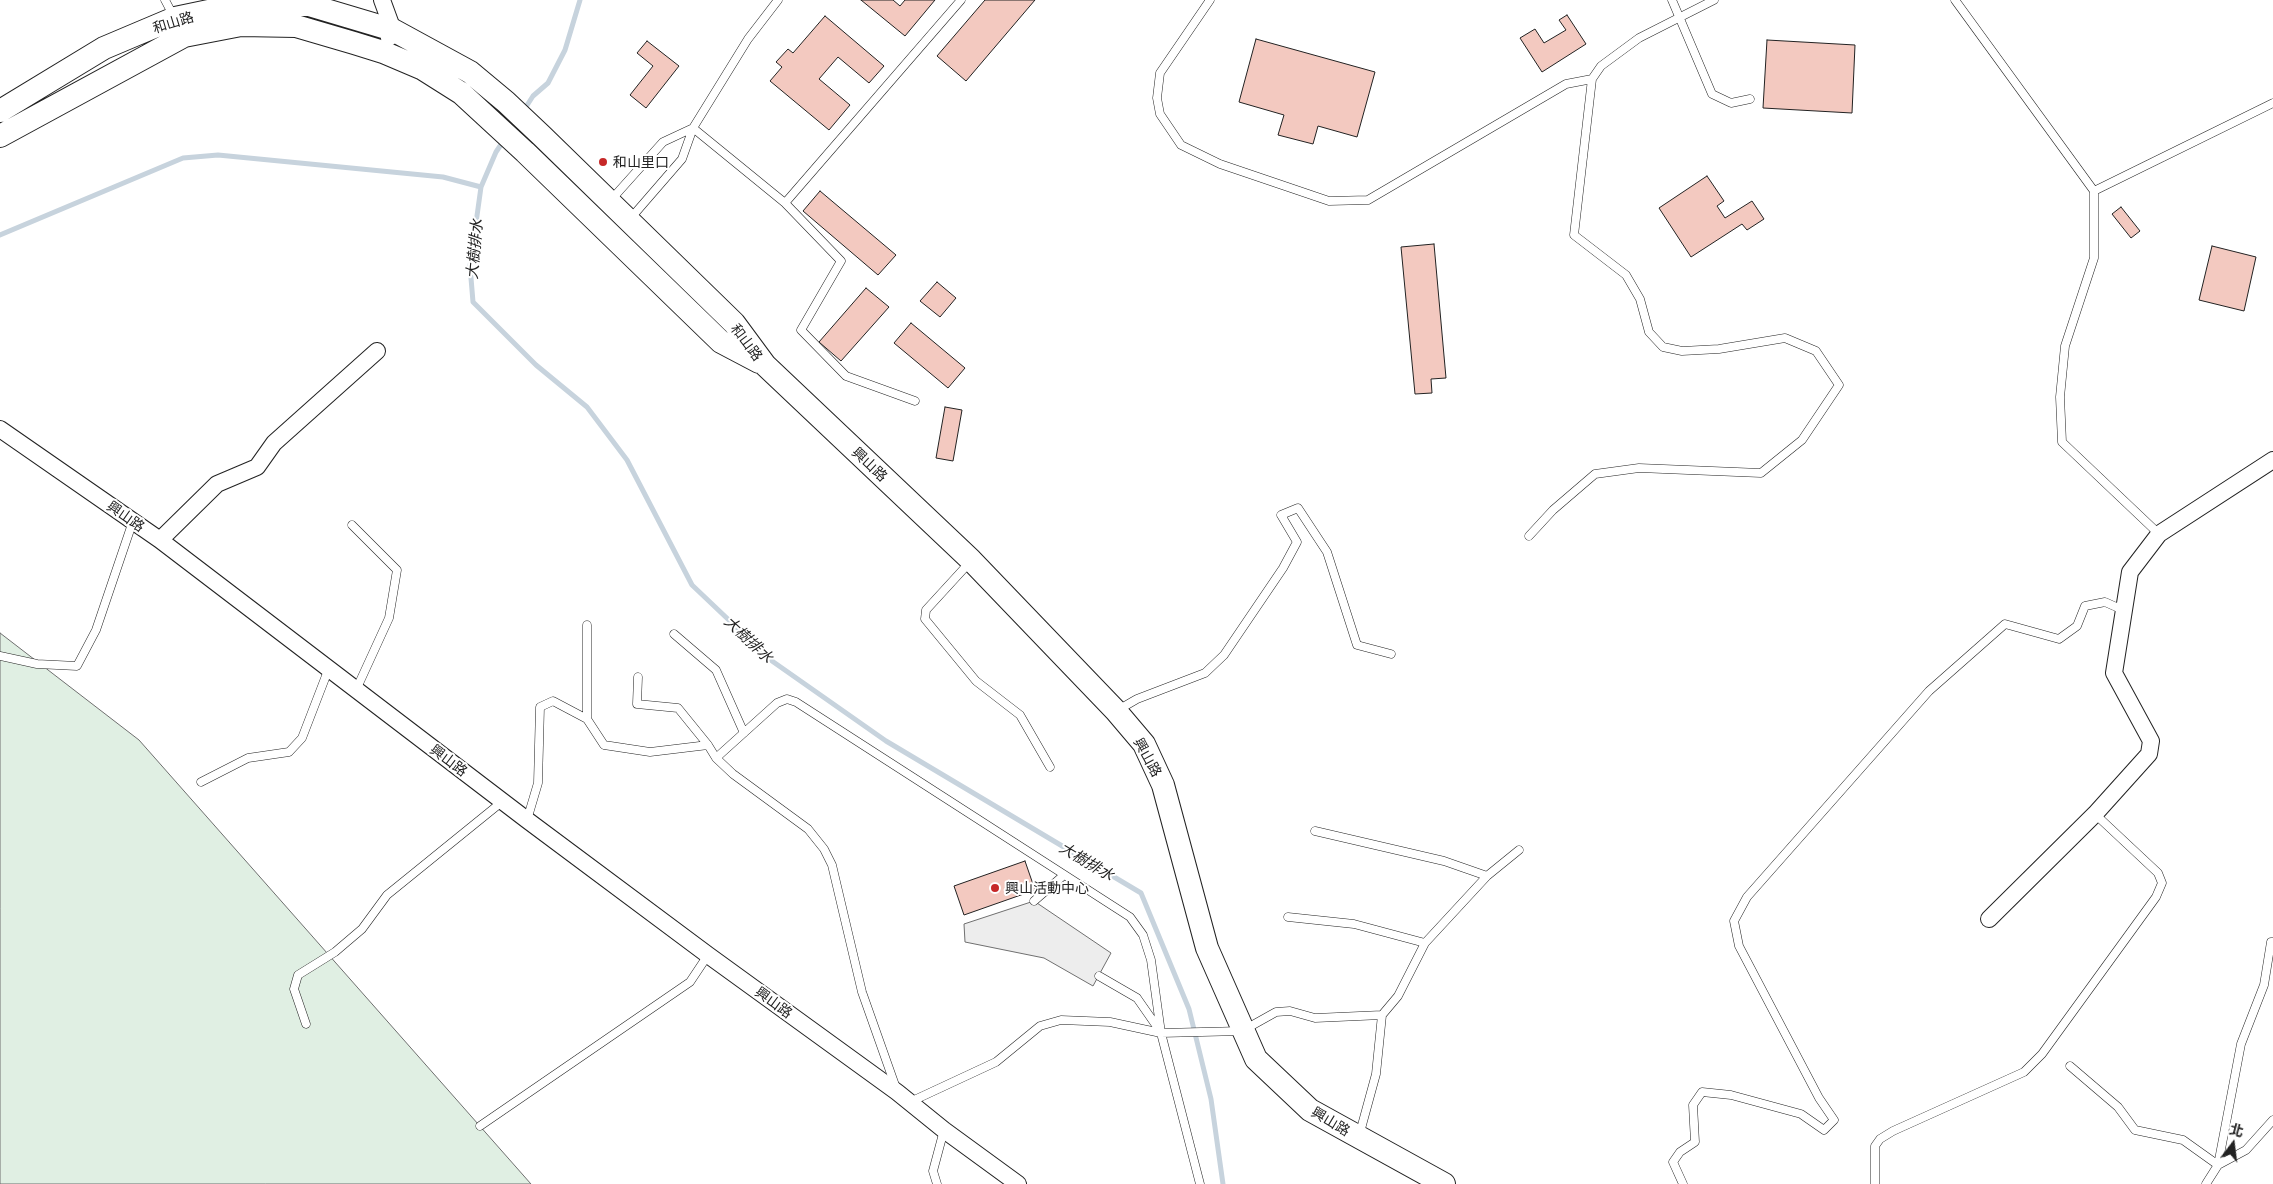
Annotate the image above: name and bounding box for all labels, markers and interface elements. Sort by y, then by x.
street label: 和山路 [150,8,196,36]
place label: 和山里口 [613,154,669,170]
marker: 和山里口 [597,156,609,168]
water label: 大樹排水 [462,218,486,280]
street label: 和山路 [728,320,766,364]
street label: 興山路 [849,444,891,484]
street label: 興山路 [104,497,148,535]
water label: 大樹排水 [721,612,777,666]
street label: 興山路 [1130,735,1166,779]
street label: 興山路 [427,741,471,779]
water label: 大樹排水 [1057,838,1117,884]
place label: 興山活動中心 [1005,880,1089,896]
marker: 興山活動中心 [989,882,1001,894]
street label: 興山路 [752,983,796,1021]
street label: 興山路 [1309,1103,1353,1139]
text: 北 [2228,1118,2246,1141]
north arrow [2208,1119,2258,1169]

